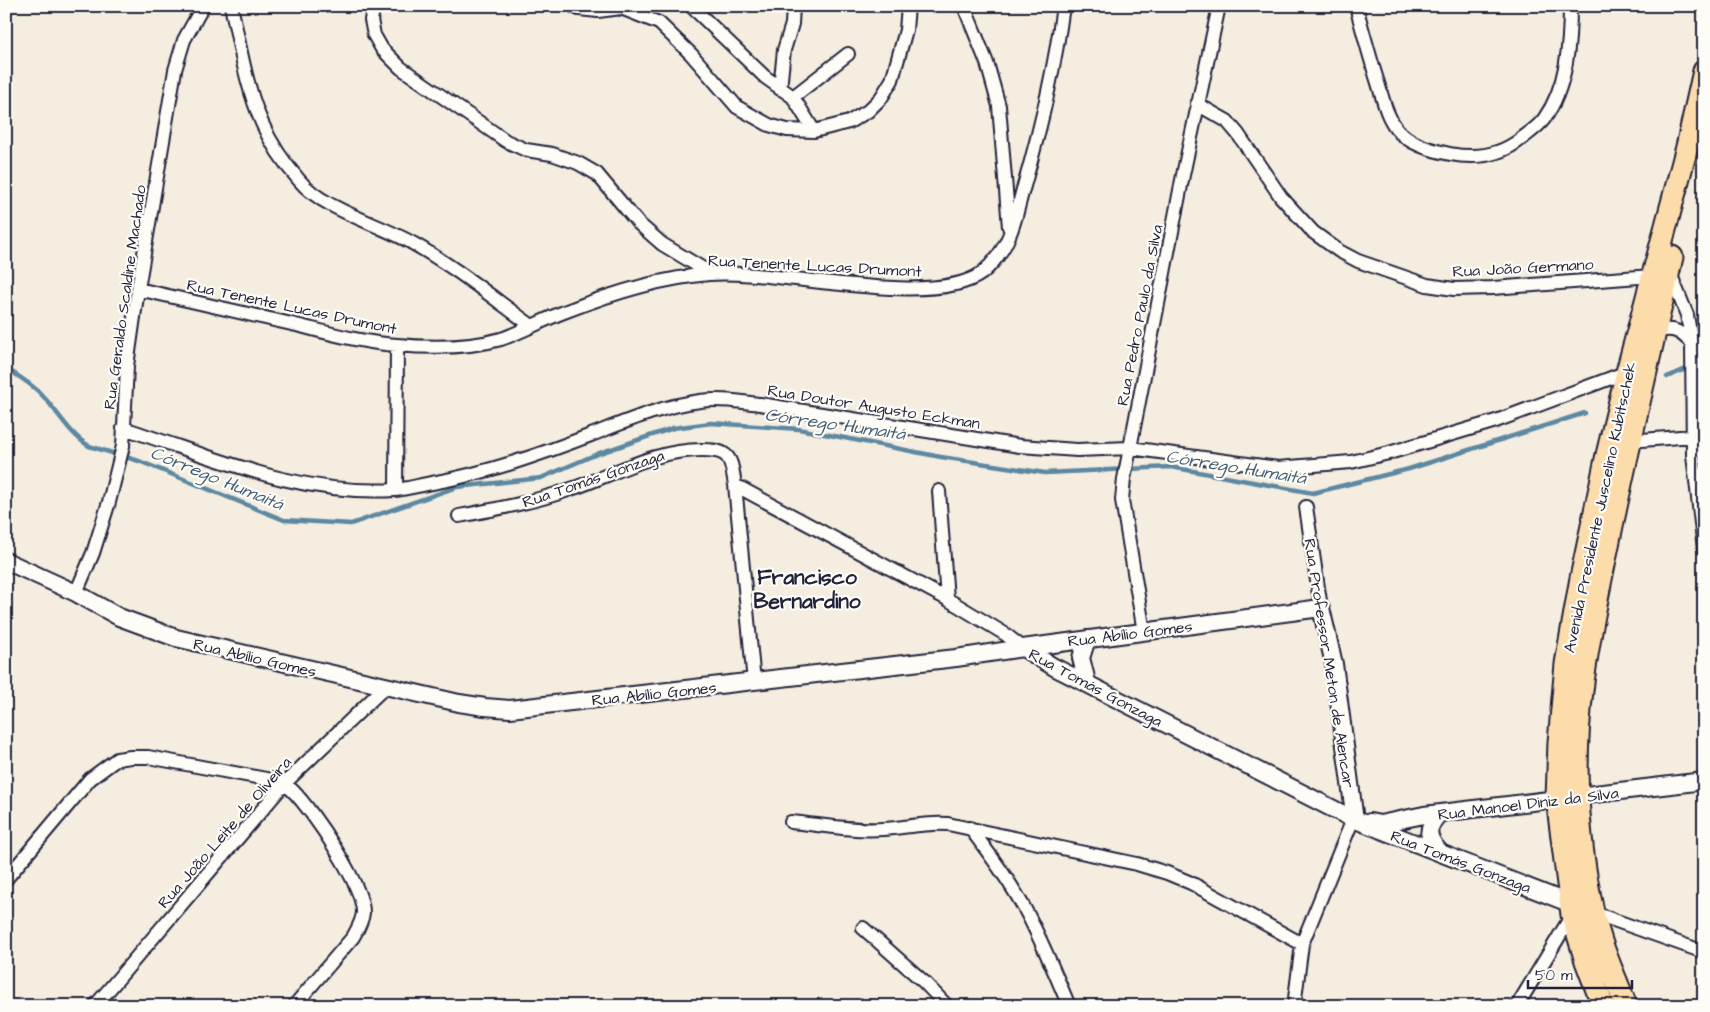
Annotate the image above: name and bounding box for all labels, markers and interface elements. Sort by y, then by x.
street label: Rua Geraldo Scaldine Machado [98,183,152,411]
street label: Rua Pedro Paulo da Silva [1112,223,1168,408]
street label: Rua Tenente Lucas Drumont [707,249,923,283]
street label: Rua João Germano [1452,253,1594,283]
street label: Rua Tenente Lucas Drumont [185,274,399,340]
street label: Avenida Presidente Juscelino Kubitschek [1558,360,1642,655]
street label: Rua Doutor Augusto Eckman [766,379,982,436]
water label: Córrego Humaitá [763,402,908,448]
water label: Córrego Humaitá [146,440,288,518]
street label: Rua Tomás Gonzaga [519,444,667,514]
water label: Córrego Humaitá [1164,444,1309,492]
street label: Rua Professor Meton de Alencar [1298,537,1360,790]
district label: Francisco Bernardino [754,563,861,616]
street label: Rua Abílio Gomes [1067,615,1194,653]
street label: Rua Abílio Gomes [191,633,318,683]
street label: Rua Tomás Gonzaga [1024,643,1166,733]
street label: Rua Abílio Gomes [591,677,718,711]
street label: Rua João Leite de Oliveira [153,752,297,913]
street label: Rua Manoel Diniz da Silva [1436,782,1620,826]
street label: Rua Tomás Gonzaga [1387,825,1534,900]
scale bar [1528,957,1631,989]
text: 50 m [1535,965,1573,986]

